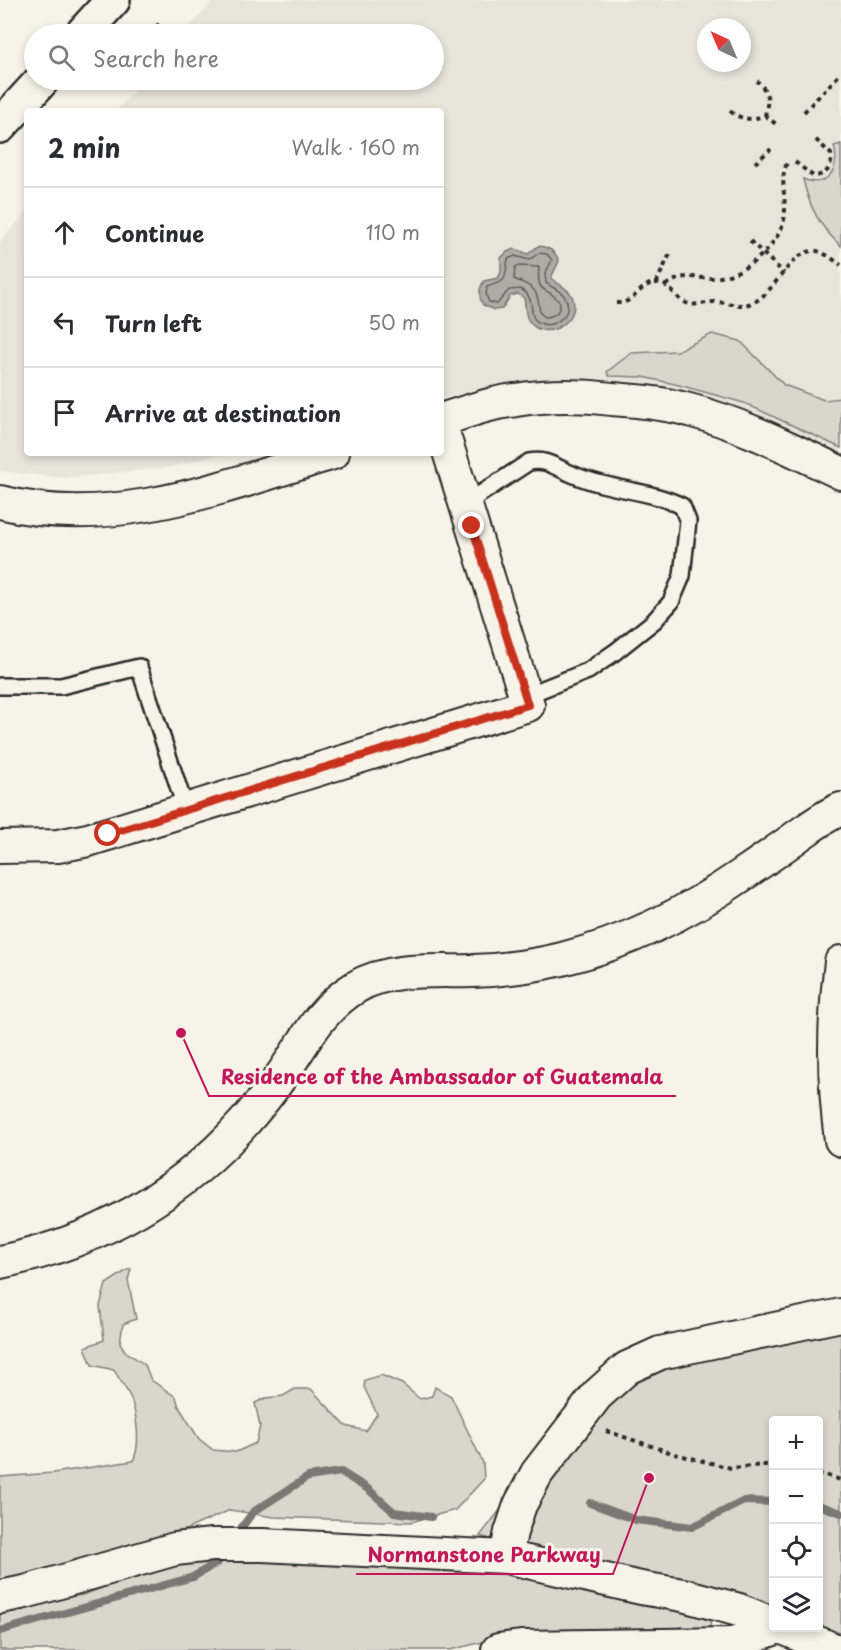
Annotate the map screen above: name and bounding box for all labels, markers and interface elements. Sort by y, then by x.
north arrow [697,18,751,72]
search box [24,24,444,90]
icon: search [45,41,78,74]
text: Search here [93,41,219,74]
text: 2 min [48,128,121,167]
text: Walk · 160 m [292,132,420,162]
icon: ahead [48,216,81,249]
text: Continue [105,216,204,249]
text: 110 m [366,217,420,247]
icon: left [48,306,81,339]
text: Turn left [105,306,202,339]
text: 50 m [368,307,420,337]
icon: arrive [48,396,81,429]
text: Arrive at destination [105,396,341,429]
route end [458,512,484,538]
route start [94,820,120,846]
callout: Residence of the Ambassador of Guatemala [209,1058,676,1096]
text: Residence of the Ambassador of Guatemala [221,1061,663,1091]
map controls [769,1416,823,1632]
button: + [769,1416,823,1470]
button: − [769,1470,823,1524]
button: locate [769,1524,823,1578]
callout: Normanstone Parkway [356,1536,613,1574]
text: Normanstone Parkway [368,1539,600,1569]
button: layers [769,1578,823,1632]

